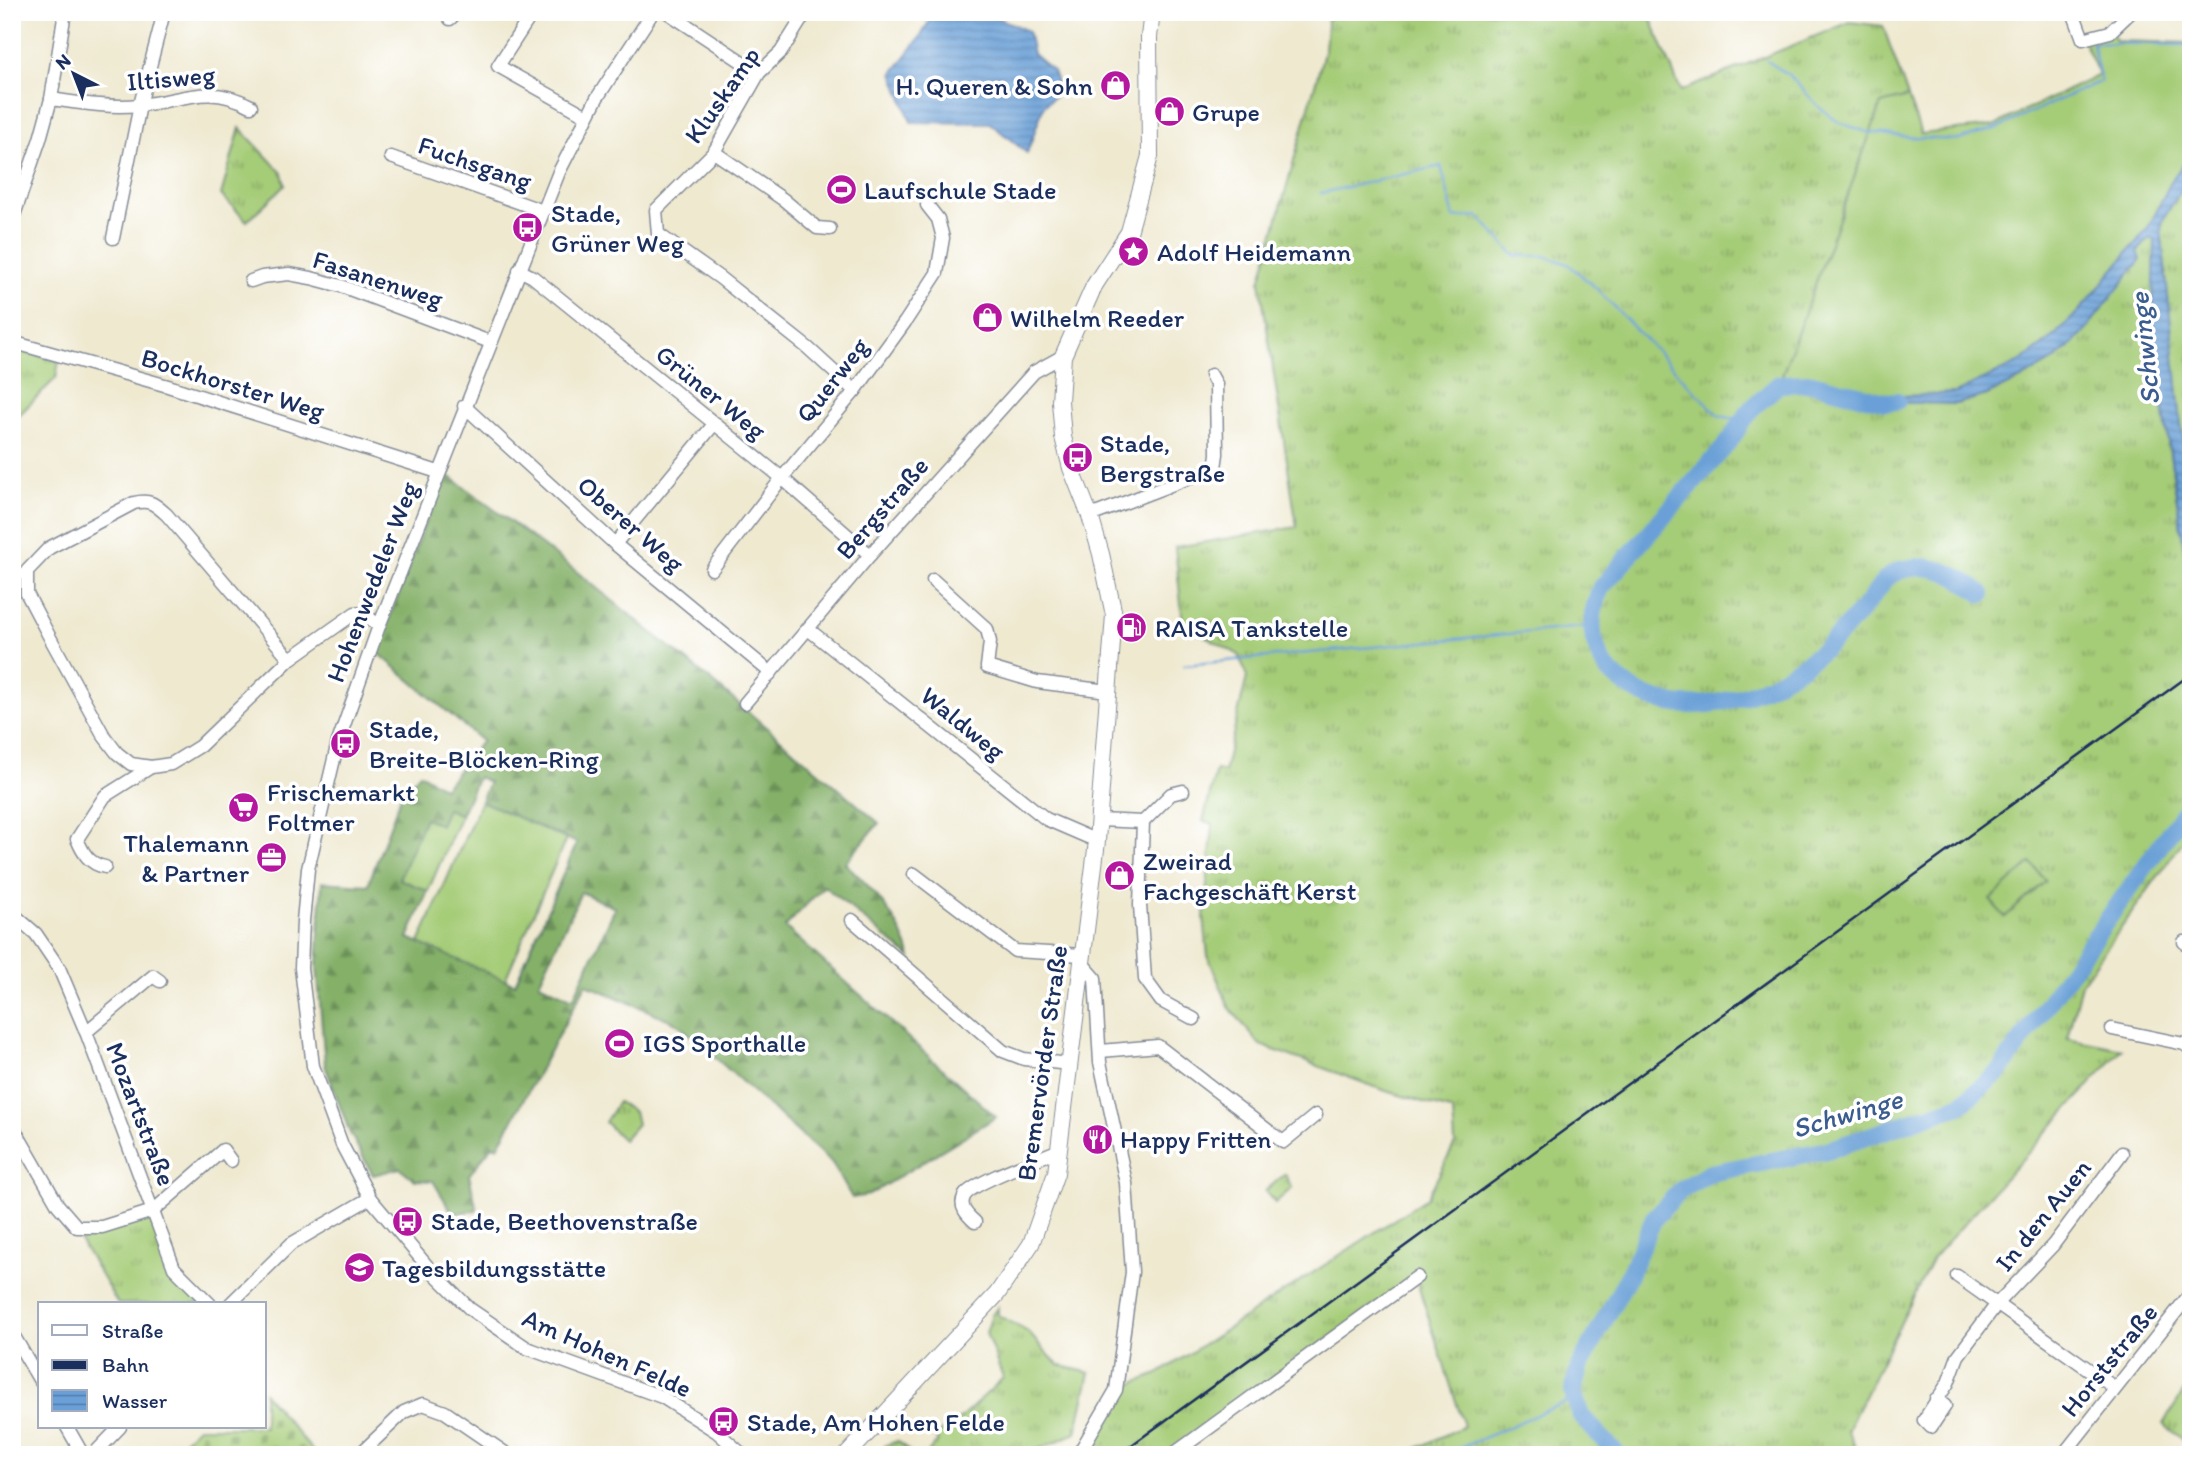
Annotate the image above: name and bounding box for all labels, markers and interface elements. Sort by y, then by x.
north arrow [38,38,108,108]
street label: Kluskamp [677,40,767,150]
text: N [50,49,75,75]
street label: Iltisweg [126,58,217,98]
shop icon: H. Queren & Sohn [1099,69,1133,103]
place label: H. Queren & Sohn [896,70,1093,102]
shop icon: Grupe [1152,95,1186,129]
place label: Grupe [1192,96,1260,128]
street label: Fuchsgang [414,129,537,198]
sports icon: Laufschule Stade [824,173,858,207]
place label: Laufschule Stade [864,174,1057,206]
place label: Stade, Grüner Weg [551,197,685,259]
bus stop icon: Stade, Grüner Weg [511,211,545,245]
place icon: Adolf Heidemann [1117,235,1151,269]
place label: Adolf Heidemann [1157,236,1351,268]
street label: Fasanenweg [309,243,448,315]
water label: Schwinge [2121,289,2167,407]
shop icon: Wilhelm Reeder [970,301,1004,335]
place label: Wilhelm Reeder [1010,302,1185,334]
street label: Querweg [789,330,876,429]
street label: Grüner Weg [649,338,773,447]
street label: Bockhorster Weg [138,341,329,427]
place label: Stade, Bergstraße [1100,427,1225,489]
bus stop icon: Stade, Bergstraße [1060,441,1094,475]
street label: Bergstraße [829,450,935,566]
street label: Oberer Weg [571,469,692,580]
street label: Hohenwedeler Weg [319,477,425,687]
fuel station icon: RAISA Tankstelle [1115,611,1149,645]
place label: RAISA Tankstelle [1155,612,1348,644]
street label: Waldweg [914,679,1012,767]
place label: Stade, Breite-Blöcken-Ring [369,713,599,775]
bus stop icon: Stade, Breite-Blöcken-Ring [329,727,363,761]
place label: Frischemarkt Foltmer [267,776,415,838]
supermarket icon: Frischemarkt Foltmer [227,790,261,824]
place label: Thalemann & Partner [123,827,250,889]
office icon: Thalemann & Partner [255,841,289,875]
place label: Zweirad Fachgeschäft Kerst [1143,845,1357,907]
shop icon: Zweirad Fachgeschäft Kerst [1103,859,1137,893]
street label: Bremervörder Straße [1010,943,1074,1183]
sports icon: IGS Sporthalle [603,1026,637,1060]
place label: IGS Sporthalle [643,1027,806,1059]
street label: Mozartstraße [99,1038,183,1190]
water label: Schwinge [1788,1081,1908,1145]
restaurant icon: Happy Fritten [1080,1122,1114,1156]
place label: Happy Fritten [1120,1123,1272,1155]
street label: In den Auen [1988,1152,2098,1278]
bus stop icon: Stade, Beethovenstraße [391,1204,425,1238]
place label: Stade, Beethovenstraße [431,1205,698,1237]
school or university icon: Tagesbildungsstätte [342,1251,376,1285]
place label: Tagesbildungsstätte [382,1252,606,1284]
street label: Horststraße [2054,1297,2164,1423]
street label: Am Hohen Felde [518,1301,696,1405]
legend [38,1302,266,1428]
text: Straße [102,1318,163,1343]
text: Bahn [102,1352,149,1377]
text: Wasser [102,1388,168,1413]
bus stop icon: Stade, Am Hohen Felde [707,1405,741,1439]
place label: Stade, Am Hohen Felde [747,1406,1005,1438]

